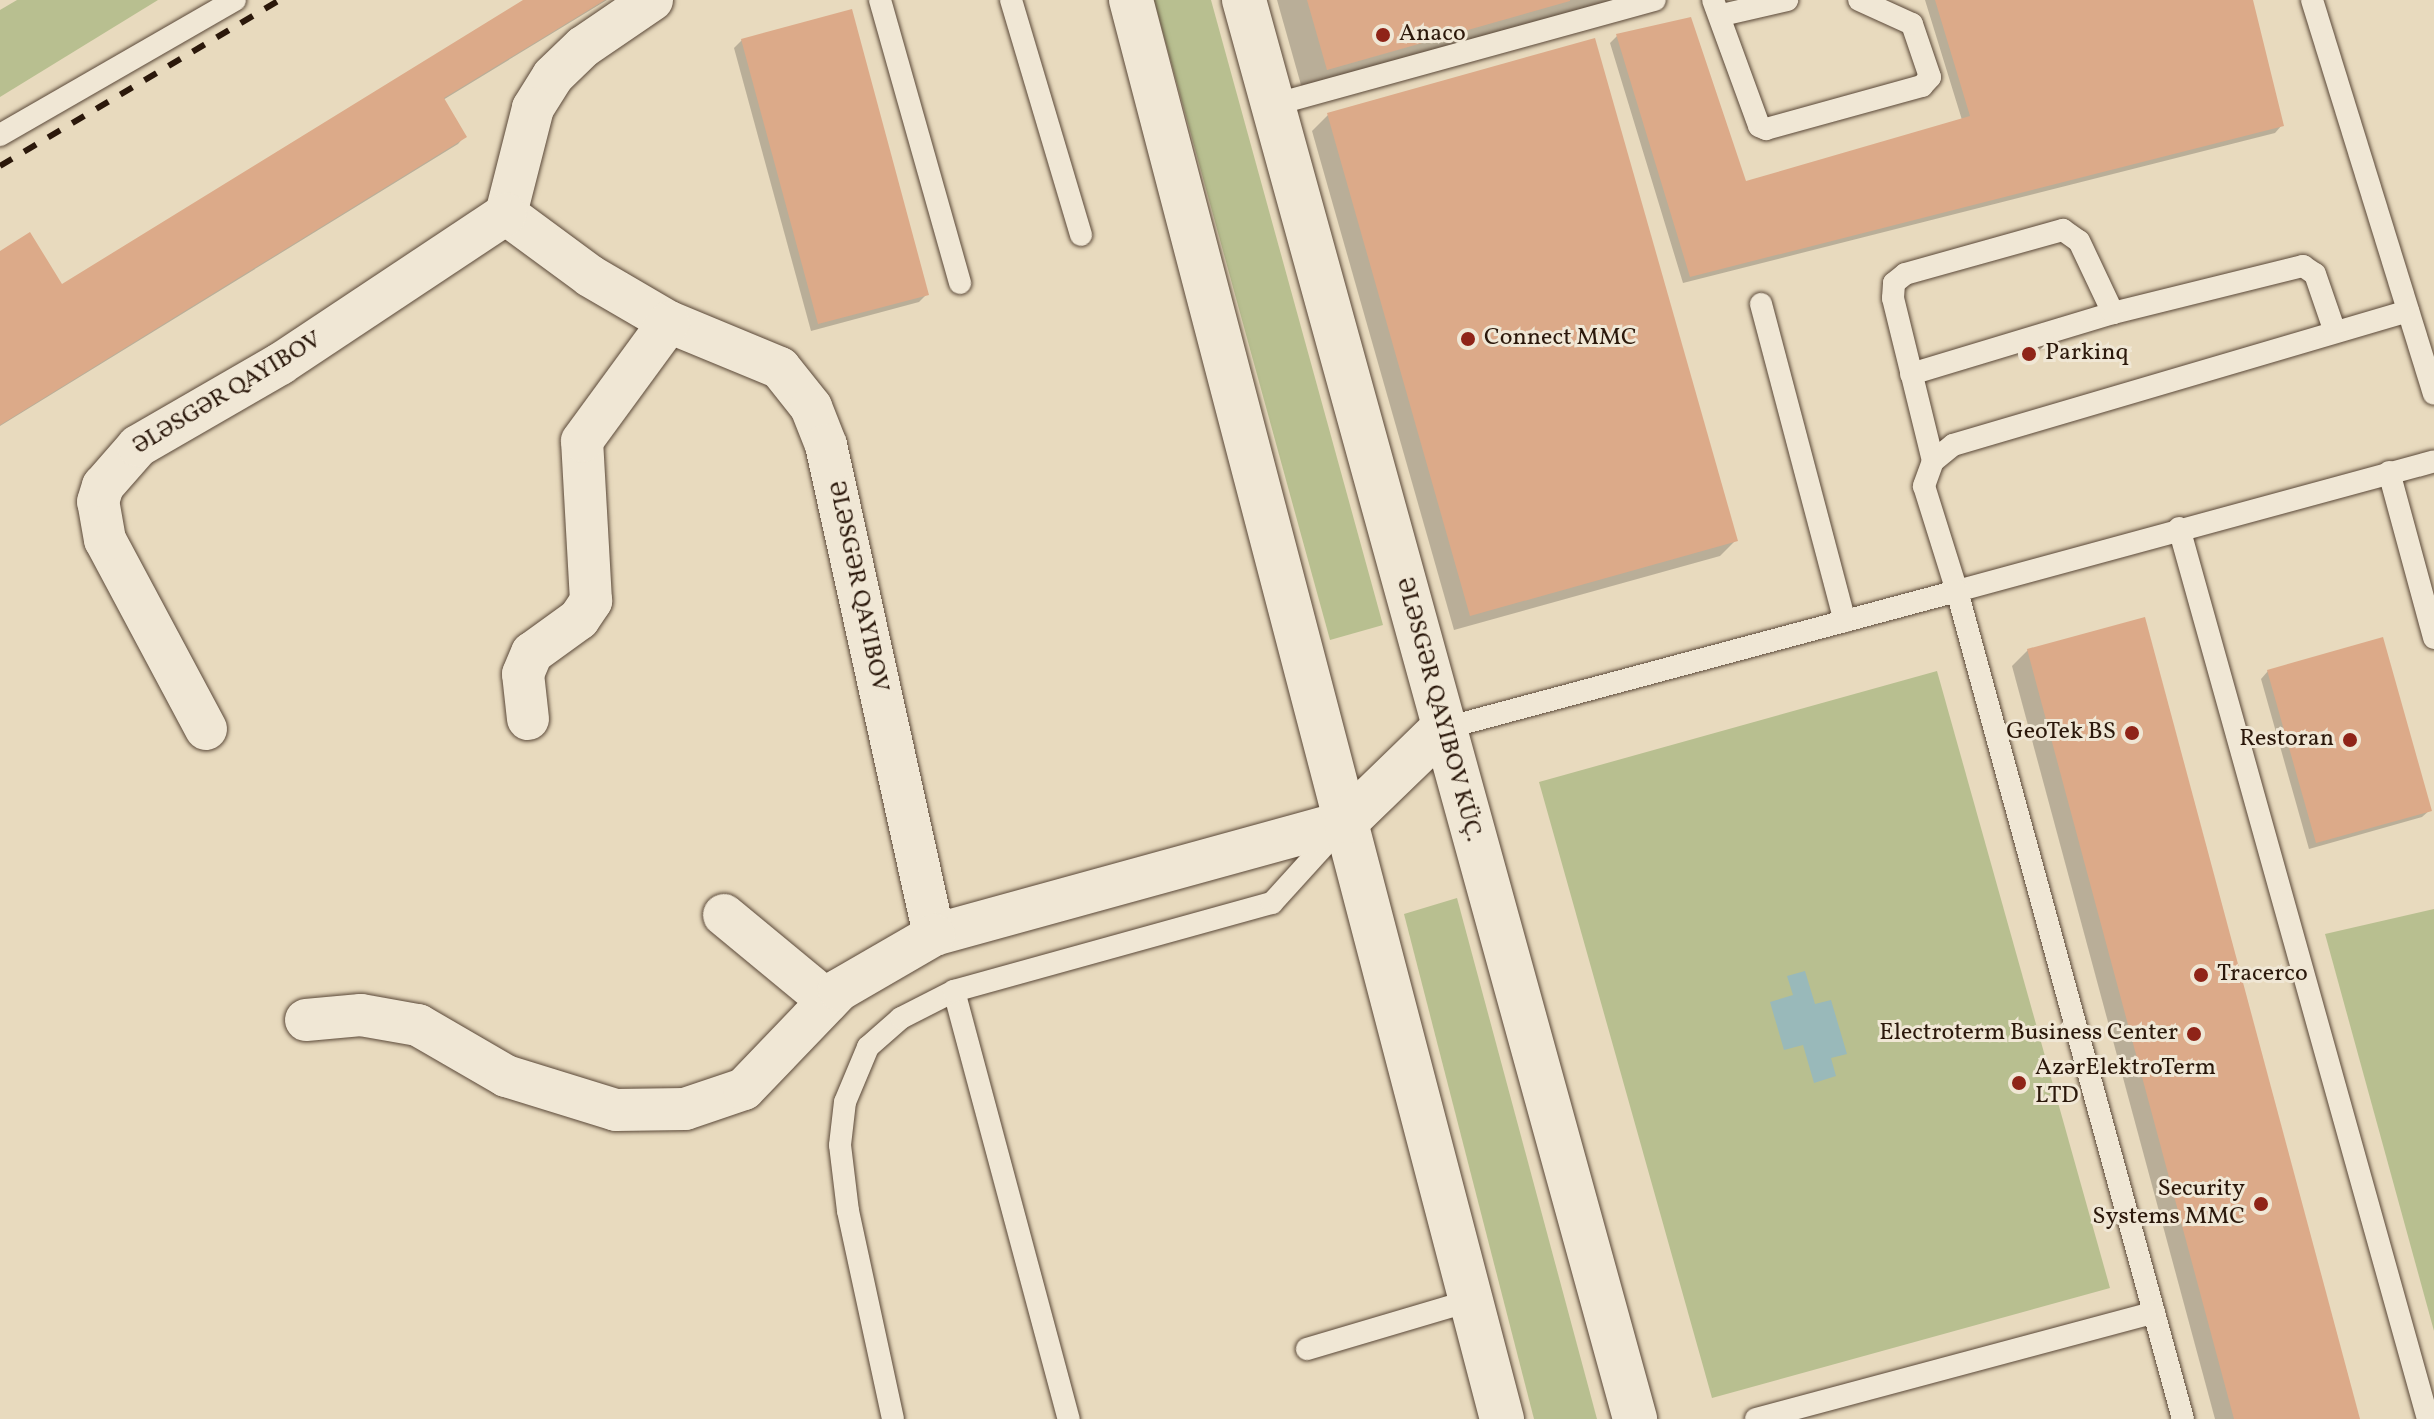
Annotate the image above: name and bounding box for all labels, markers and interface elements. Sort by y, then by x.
place label: Anaco [1399,21,1466,49]
marker: Anaco [1374,26,1392,44]
place label: Connect MMC [1484,325,1637,353]
street label: ƏLƏSGƏR QAYIBOV [128,326,328,462]
marker: Connect MMC [1459,330,1477,348]
place label: Parkinq [2045,340,2129,368]
marker: Parkinq [2020,345,2038,363]
street label: ƏLƏSGƏR QAYIBOV [821,479,893,695]
street label: ƏLƏSGƏR QAYIBOV KÜÇ. [1389,574,1487,846]
place label: GeoTek BS [2006,719,2116,747]
marker: GeoTek BS [2123,724,2141,742]
place label: Restoran [2239,726,2334,754]
marker: Restoran [2341,731,2359,749]
place label: Tracerco [2217,961,2308,989]
marker: Tracerco [2192,966,2210,984]
place label: Electroterm Business Center [1879,1020,2178,1048]
marker: Electroterm Business Center [2185,1025,2203,1043]
place label: AzərElektroTerm LTD [2035,1055,2216,1111]
marker: AzərElektroTerm LTD [2010,1074,2028,1092]
place label: Security Systems MMC [2092,1176,2245,1232]
marker: Security Systems MMC [2252,1195,2270,1213]

